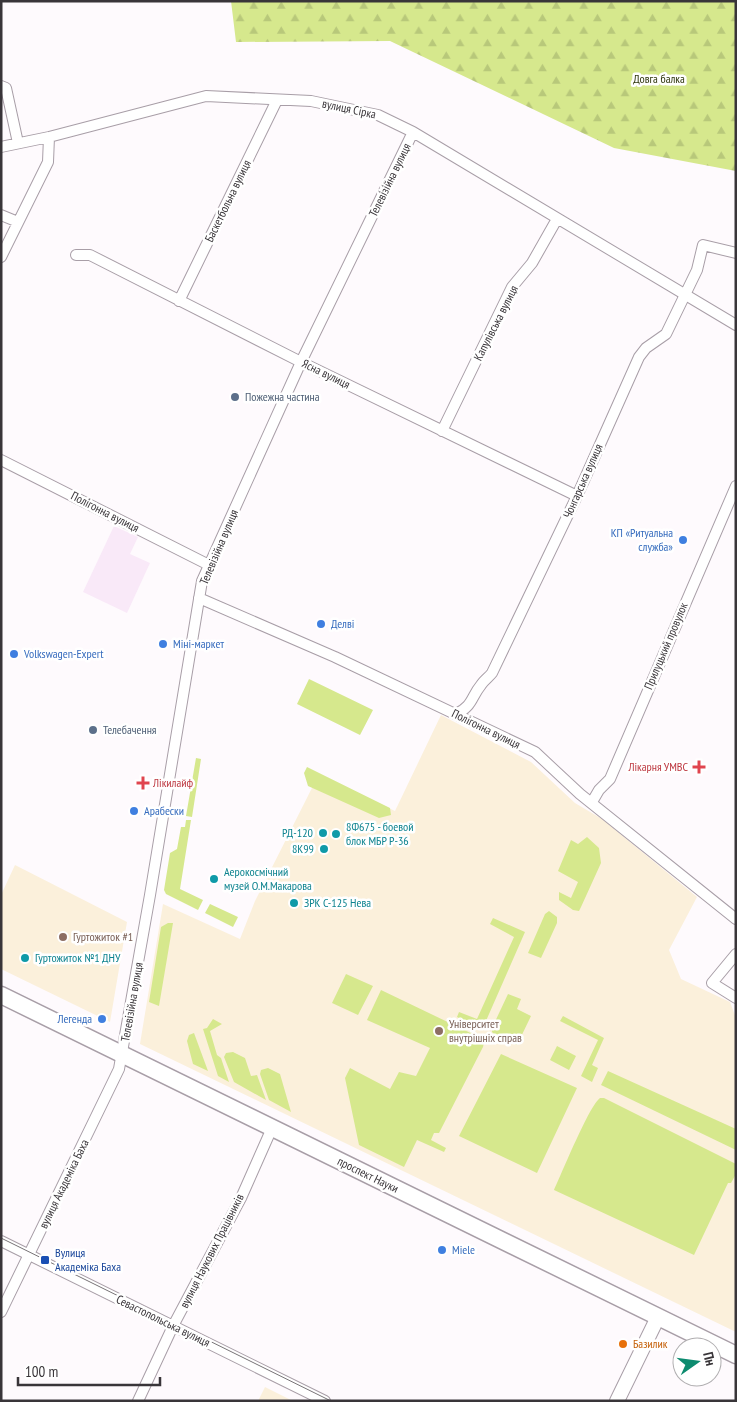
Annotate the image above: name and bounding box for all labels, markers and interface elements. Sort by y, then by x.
park label: Довга балка [633,71,685,86]
street label: вулиця Сірка [321,95,378,122]
street label: Телевізійна вулиця [365,140,414,219]
street label: Баскетбольна вулиця [201,157,254,244]
street label: Капулівська вулиця [470,282,521,363]
street label: Ясна вулиця [300,355,353,392]
place label: Пожежна частина [245,389,320,404]
marker: Пожежна частина [229,391,241,403]
street label: Чонгарська вулиця [559,441,606,520]
street label: Полігонна вулиця [69,488,142,535]
street label: Телевізійна вулиця [196,507,241,587]
place label: КП «Ритуальна служба» [611,525,673,554]
marker: КП «Ритуальна служба» [677,534,689,546]
street label: Прилуцький провулок [640,600,691,692]
place label: Делві [331,616,354,631]
marker: Делві [315,618,327,630]
place label: Міні-маркет [173,636,224,651]
marker: Міні-маркет [157,638,169,650]
place label: Volkswagen-Expert [23,646,104,661]
marker: Volkswagen-Expert [8,648,20,660]
street label: Полігонна вулиця [449,705,523,752]
place label: Телебачення [103,722,157,737]
marker: Телебачення [87,724,99,736]
place label: Лікарня УМВС [627,759,688,774]
marker: Лікарня УМВС [692,760,706,774]
place label: Лікилайф [152,775,193,790]
marker: Лікилайф [137,777,149,789]
place label: Арабески [144,803,184,818]
marker: Арабески [128,805,140,817]
place label: 8Ф675 - боевой блок МБР Р-36 [346,819,413,848]
place label: РД-120 [282,825,313,840]
marker: РД-120 [317,827,329,839]
marker: 8Ф675 - боевой блок МБР Р-36 [330,828,342,840]
place label: 8К99 [292,841,314,856]
marker: 8К99 [318,843,330,855]
place label: Аерокосмічний музей О.М.Макарова [224,864,312,893]
marker: Аерокосмічний музей О.М.Макарова [208,873,220,885]
place label: ЗРК С-125 Нева [304,895,371,910]
marker: ЗРК С-125 Нева [288,897,300,909]
place label: Гуртожиток #1 [73,929,133,944]
marker: Гуртожиток #1 [57,931,69,943]
place label: Гуртожиток №1 ДНУ [35,950,121,965]
marker: Гуртожиток №1 ДНУ [19,952,31,964]
street label: Телевізійна вулиця [117,961,146,1043]
place label: Легенда [56,1011,92,1026]
marker: Легенда [96,1013,108,1025]
place label: Університет внутрішніх справ [449,1016,522,1045]
marker: Університет внутрішніх справ [433,1025,445,1037]
street label: вулиця Академіка Баха [35,1136,92,1231]
street label: проспект Науки [335,1153,401,1196]
street label: вулиця Наукових Працівників [176,1191,247,1310]
place label: Miele [452,1242,475,1257]
marker: Miele [436,1244,448,1256]
place label: Вулиця Академіка Баха [55,1245,121,1274]
marker: Вулиця Академіка Баха [39,1254,51,1266]
street label: Севастопольська вулиця [114,1291,213,1350]
place label: Базилик [633,1336,668,1351]
north arrow [672,1337,722,1387]
marker: Базилик [617,1338,629,1350]
text: Пн [699,1350,720,1368]
scale bar [18,1354,160,1386]
text: 100 m [25,1362,58,1381]

